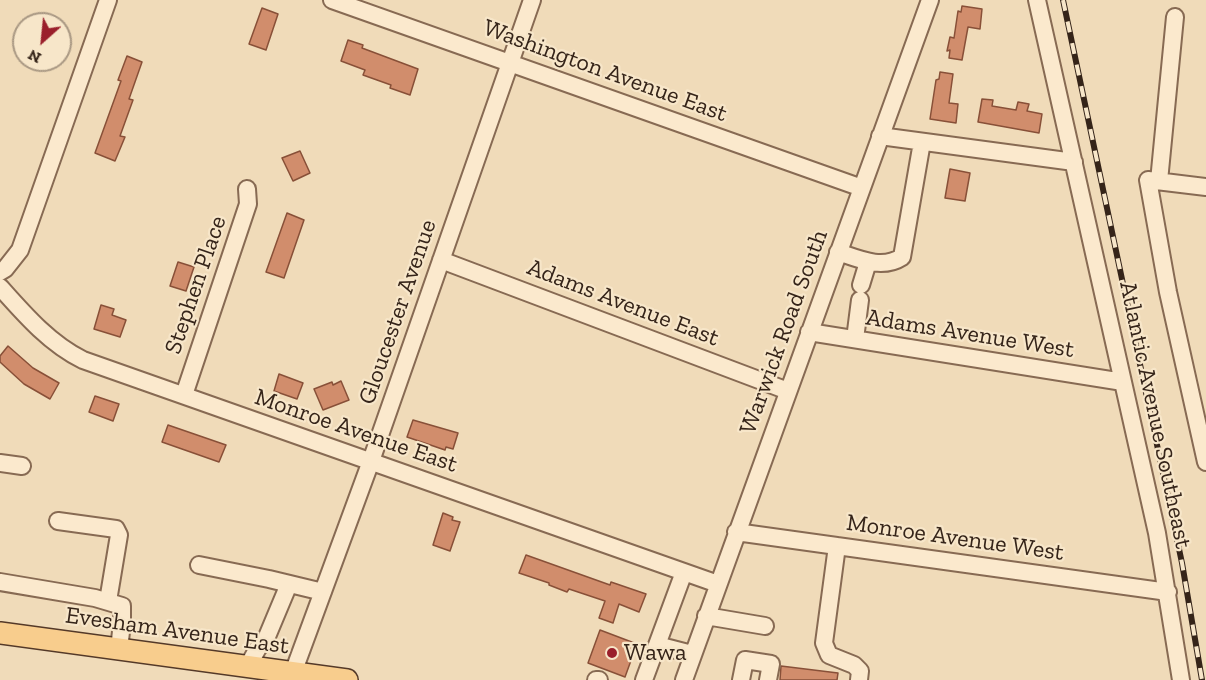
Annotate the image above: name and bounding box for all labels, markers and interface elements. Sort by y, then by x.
north arrow [12,12,72,72]
street label: Washington Avenue East [479,13,731,129]
text: N [25,45,44,68]
street label: Stephen Place [159,212,233,358]
street label: Gloucester Avenue [353,216,443,408]
street label: Warwick Road South [734,226,834,438]
street label: Adams Avenue East [523,253,723,353]
street label: Atlantic Avenue Southeast [1113,279,1197,551]
street label: Adams Avenue West [864,303,1076,365]
street label: Monroe Avenue East [251,383,461,479]
street label: Monroe Avenue West [844,508,1066,568]
street label: Evesham Avenue East [63,601,291,661]
place label: Wawa [624,639,686,667]
marker: Wawa [605,646,619,660]

